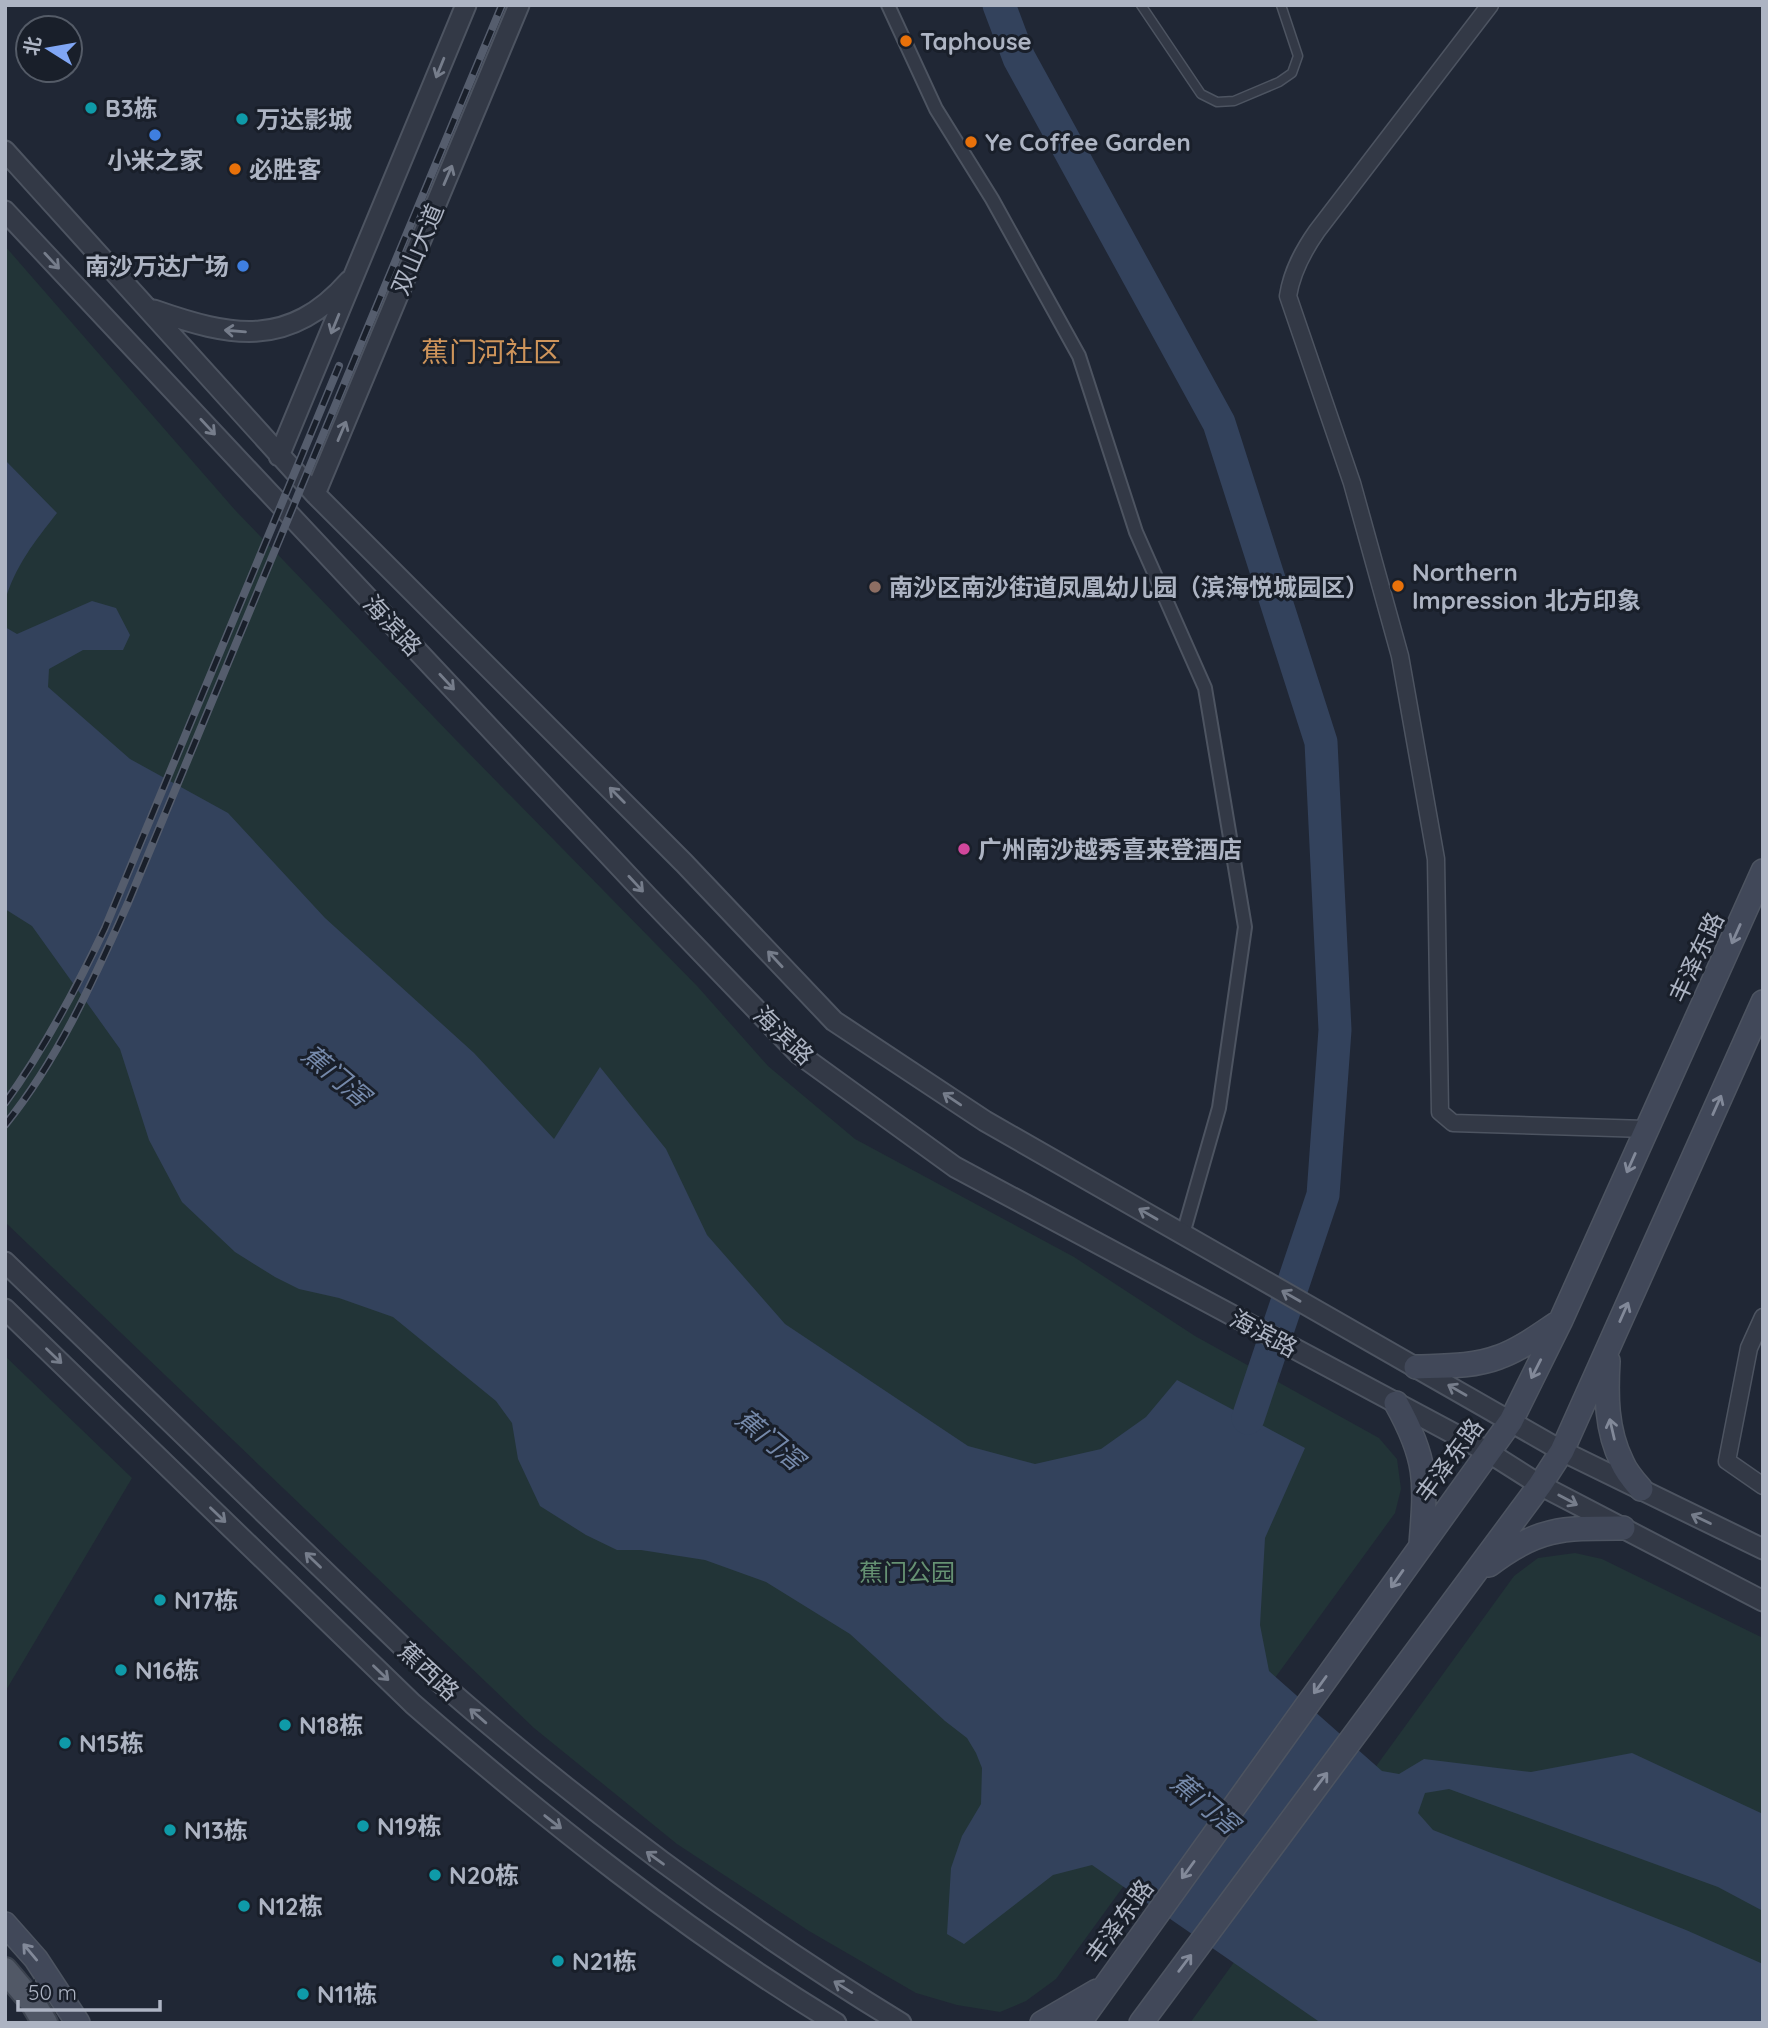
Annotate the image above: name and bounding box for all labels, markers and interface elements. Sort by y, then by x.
north arrow [14,14,84,84]
place label: Taphouse [920,26,1032,56]
marker: Taphouse [898,33,914,49]
text: 北 [19,34,46,57]
one-way arrow [433,57,446,79]
place label: B3栋 [105,93,158,123]
marker: B3栋 [83,100,99,116]
place label: 万达影城 [256,104,352,134]
marker: 万达影城 [234,111,250,127]
marker: 小米之家 [147,127,163,143]
place label: Ye Coffee Garden [985,127,1191,157]
marker: Ye Coffee Garden [963,134,979,150]
place label: 小米之家 [107,145,203,175]
place label: 必胜客 [249,154,321,184]
marker: 必胜客 [227,161,243,177]
one-way arrow [442,165,455,187]
street label: 双山大道 [384,199,450,299]
place label: 南沙万达广场 [85,251,229,281]
one-way arrow [44,252,60,270]
marker: 南沙万达广场 [235,258,251,274]
one-way arrow [328,313,341,335]
one-way arrow [225,324,247,337]
district label: 蕉门河社区 [421,334,561,369]
one-way arrow [200,418,216,436]
one-way arrow [336,420,349,442]
place label: Northern Impression 北方印象 [1412,557,1641,615]
place label: 南沙区南沙街道凤凰幼儿园（滨海悦城园区） [889,572,1369,602]
marker: Northern Impression 北方印象 [1390,578,1406,594]
marker: 南沙区南沙街道凤凰幼儿园（滨海悦城园区） [867,579,883,595]
street label: 海滨路 [357,588,429,662]
one-way arrow [439,673,455,691]
one-way arrow [608,787,625,804]
place label: 广州南沙越秀喜来登酒店 [978,834,1242,864]
marker: 广州南沙越秀喜来登酒店 [956,841,972,857]
one-way arrow [627,875,644,892]
street label: 丰泽东路 [1662,907,1730,1007]
one-way arrow [1729,923,1742,944]
one-way arrow [767,950,783,968]
street label: 海滨路 [748,999,820,1071]
water label: 蕉门滘 [296,1037,380,1115]
one-way arrow [943,1092,962,1106]
one-way arrow [1711,1095,1724,1116]
one-way arrow [1624,1152,1637,1173]
one-way arrow [1139,1207,1159,1221]
one-way arrow [1282,1289,1302,1303]
one-way arrow [1618,1302,1631,1324]
street label: 海滨路 [1225,1303,1303,1363]
one-way arrow [45,1348,62,1365]
one-way arrow [1528,1359,1542,1379]
one-way arrow [1447,1383,1467,1397]
water label: 蕉门滘 [730,1401,814,1479]
street label: 丰泽东路 [1409,1412,1489,1508]
one-way arrow [1604,1418,1617,1440]
one-way arrow [1557,1493,1578,1507]
one-way arrow [209,1506,226,1523]
one-way arrow [1691,1512,1712,1525]
one-way arrow [305,1551,322,1568]
park label: 蕉门公园 [859,1557,955,1587]
one-way arrow [1389,1569,1404,1588]
place label: N17栋 [174,1585,238,1615]
marker: N17栋 [152,1592,168,1608]
street label: 蕉西路 [392,1635,466,1707]
place label: N16栋 [135,1655,199,1685]
marker: N16栋 [113,1662,129,1678]
one-way arrow [372,1665,389,1682]
one-way arrow [1313,1675,1328,1694]
one-way arrow [469,1708,487,1724]
place label: N18栋 [299,1710,363,1740]
marker: N18栋 [277,1717,293,1733]
place label: N15栋 [79,1728,144,1758]
marker: N15栋 [57,1735,73,1751]
water label: 蕉门滘 [1165,1765,1249,1843]
one-way arrow [1313,1772,1328,1790]
place label: N19栋 [377,1811,442,1841]
one-way arrow [543,1814,561,1830]
place label: N13栋 [184,1815,248,1845]
marker: N19栋 [355,1818,371,1834]
marker: N13栋 [162,1822,178,1838]
one-way arrow [646,1851,665,1866]
place label: N20栋 [449,1860,519,1890]
one-way arrow [1181,1860,1195,1879]
marker: N20栋 [427,1867,443,1883]
street label: 丰泽东路 [1079,1873,1159,1969]
place label: N12栋 [258,1891,323,1921]
marker: N12栋 [236,1898,252,1914]
one-way arrow [22,1943,37,1961]
place label: N21栋 [572,1946,637,1976]
marker: N21栋 [550,1953,566,1969]
one-way arrow [1178,1954,1192,1973]
scale bar [18,1968,159,2012]
text: 50 m [28,1979,77,2005]
place label: N11栋 [317,1979,377,2009]
one-way arrow [834,1980,853,1994]
marker: N11栋 [295,1986,311,2002]

